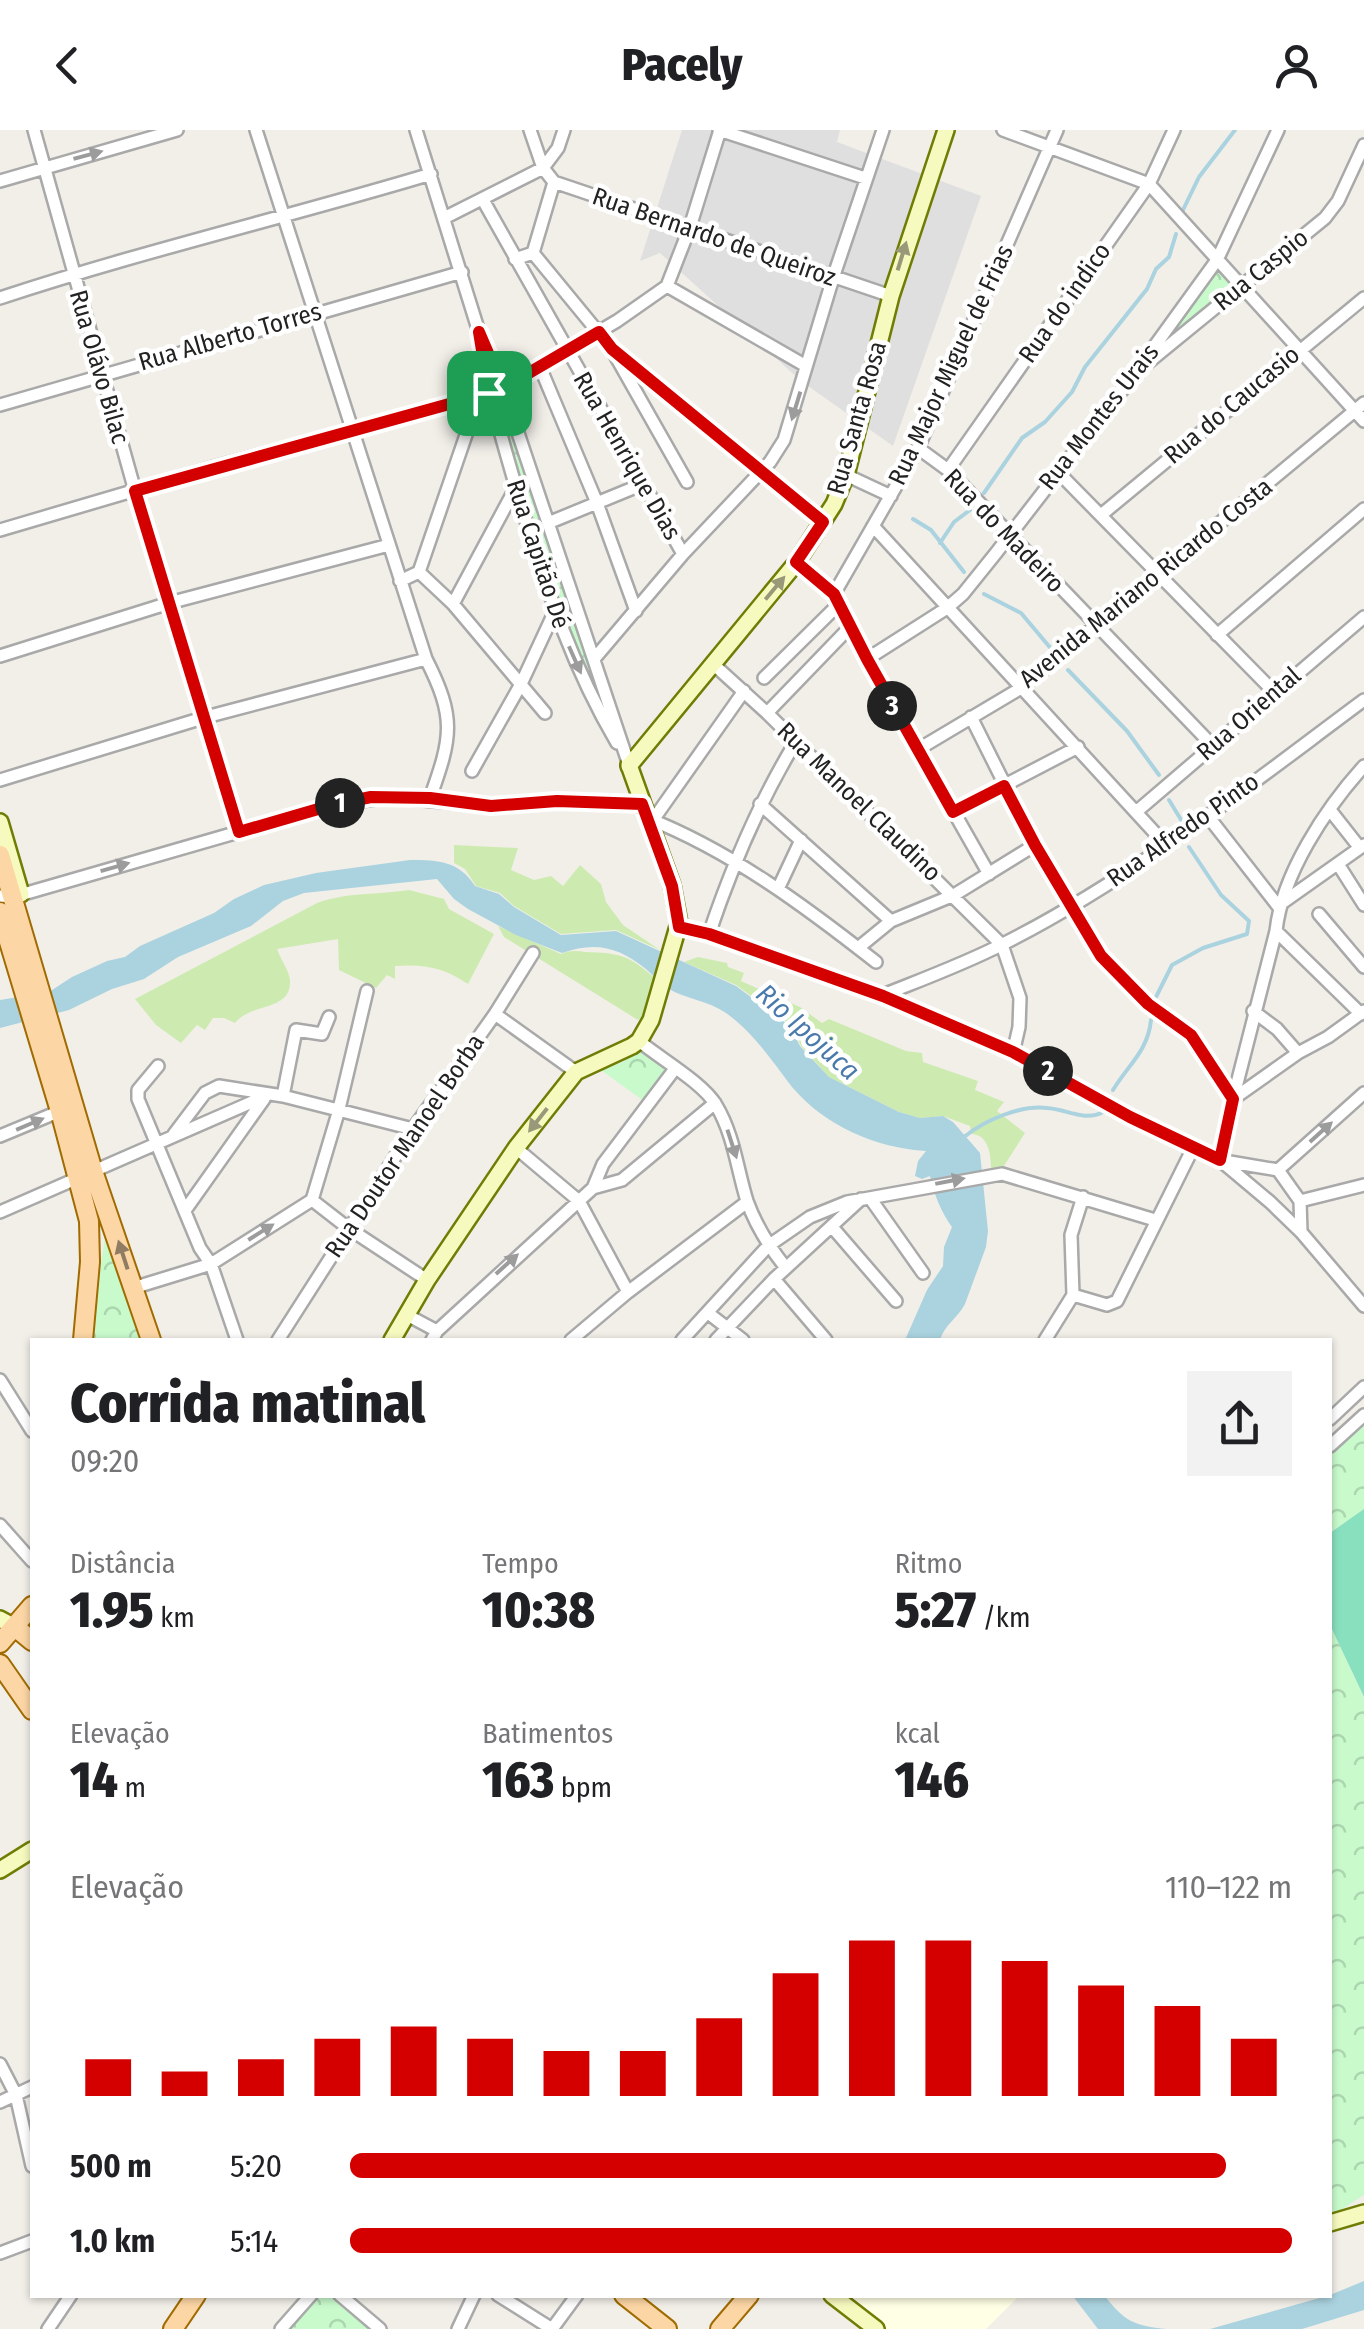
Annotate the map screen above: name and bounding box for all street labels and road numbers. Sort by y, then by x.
street label: Rua Bernardo de Queiroz [588,181,840,293]
street label: Rua Caspio [1208,223,1314,317]
street label: Rua do indico [1013,237,1117,369]
street label: Rua Major Miguel de Frias [882,240,1020,490]
street label: Rua Olávo Bilac [63,287,135,448]
street label: Rua Alberto Torres [135,297,325,377]
street label: Rua Santa Rosa [821,338,893,498]
street label: Rua Montes Urais [1033,338,1165,496]
street label: Rua do Caucasio [1158,340,1306,470]
street label: Rua Henrique Dias [567,367,687,545]
street label: Rua do Madeiro [937,463,1071,599]
street label: Avenida Mariano Ricardo Costa [1014,472,1278,694]
street label: Rua Capitão Dé [500,476,576,632]
street label: Rua Oriental [1191,661,1307,767]
street label: Rua Manoel Claudino [771,716,947,888]
street label: Rua Alfredo Pinto [1101,767,1265,893]
street label: Rua Doutor Manoel Borba [319,1029,491,1263]

